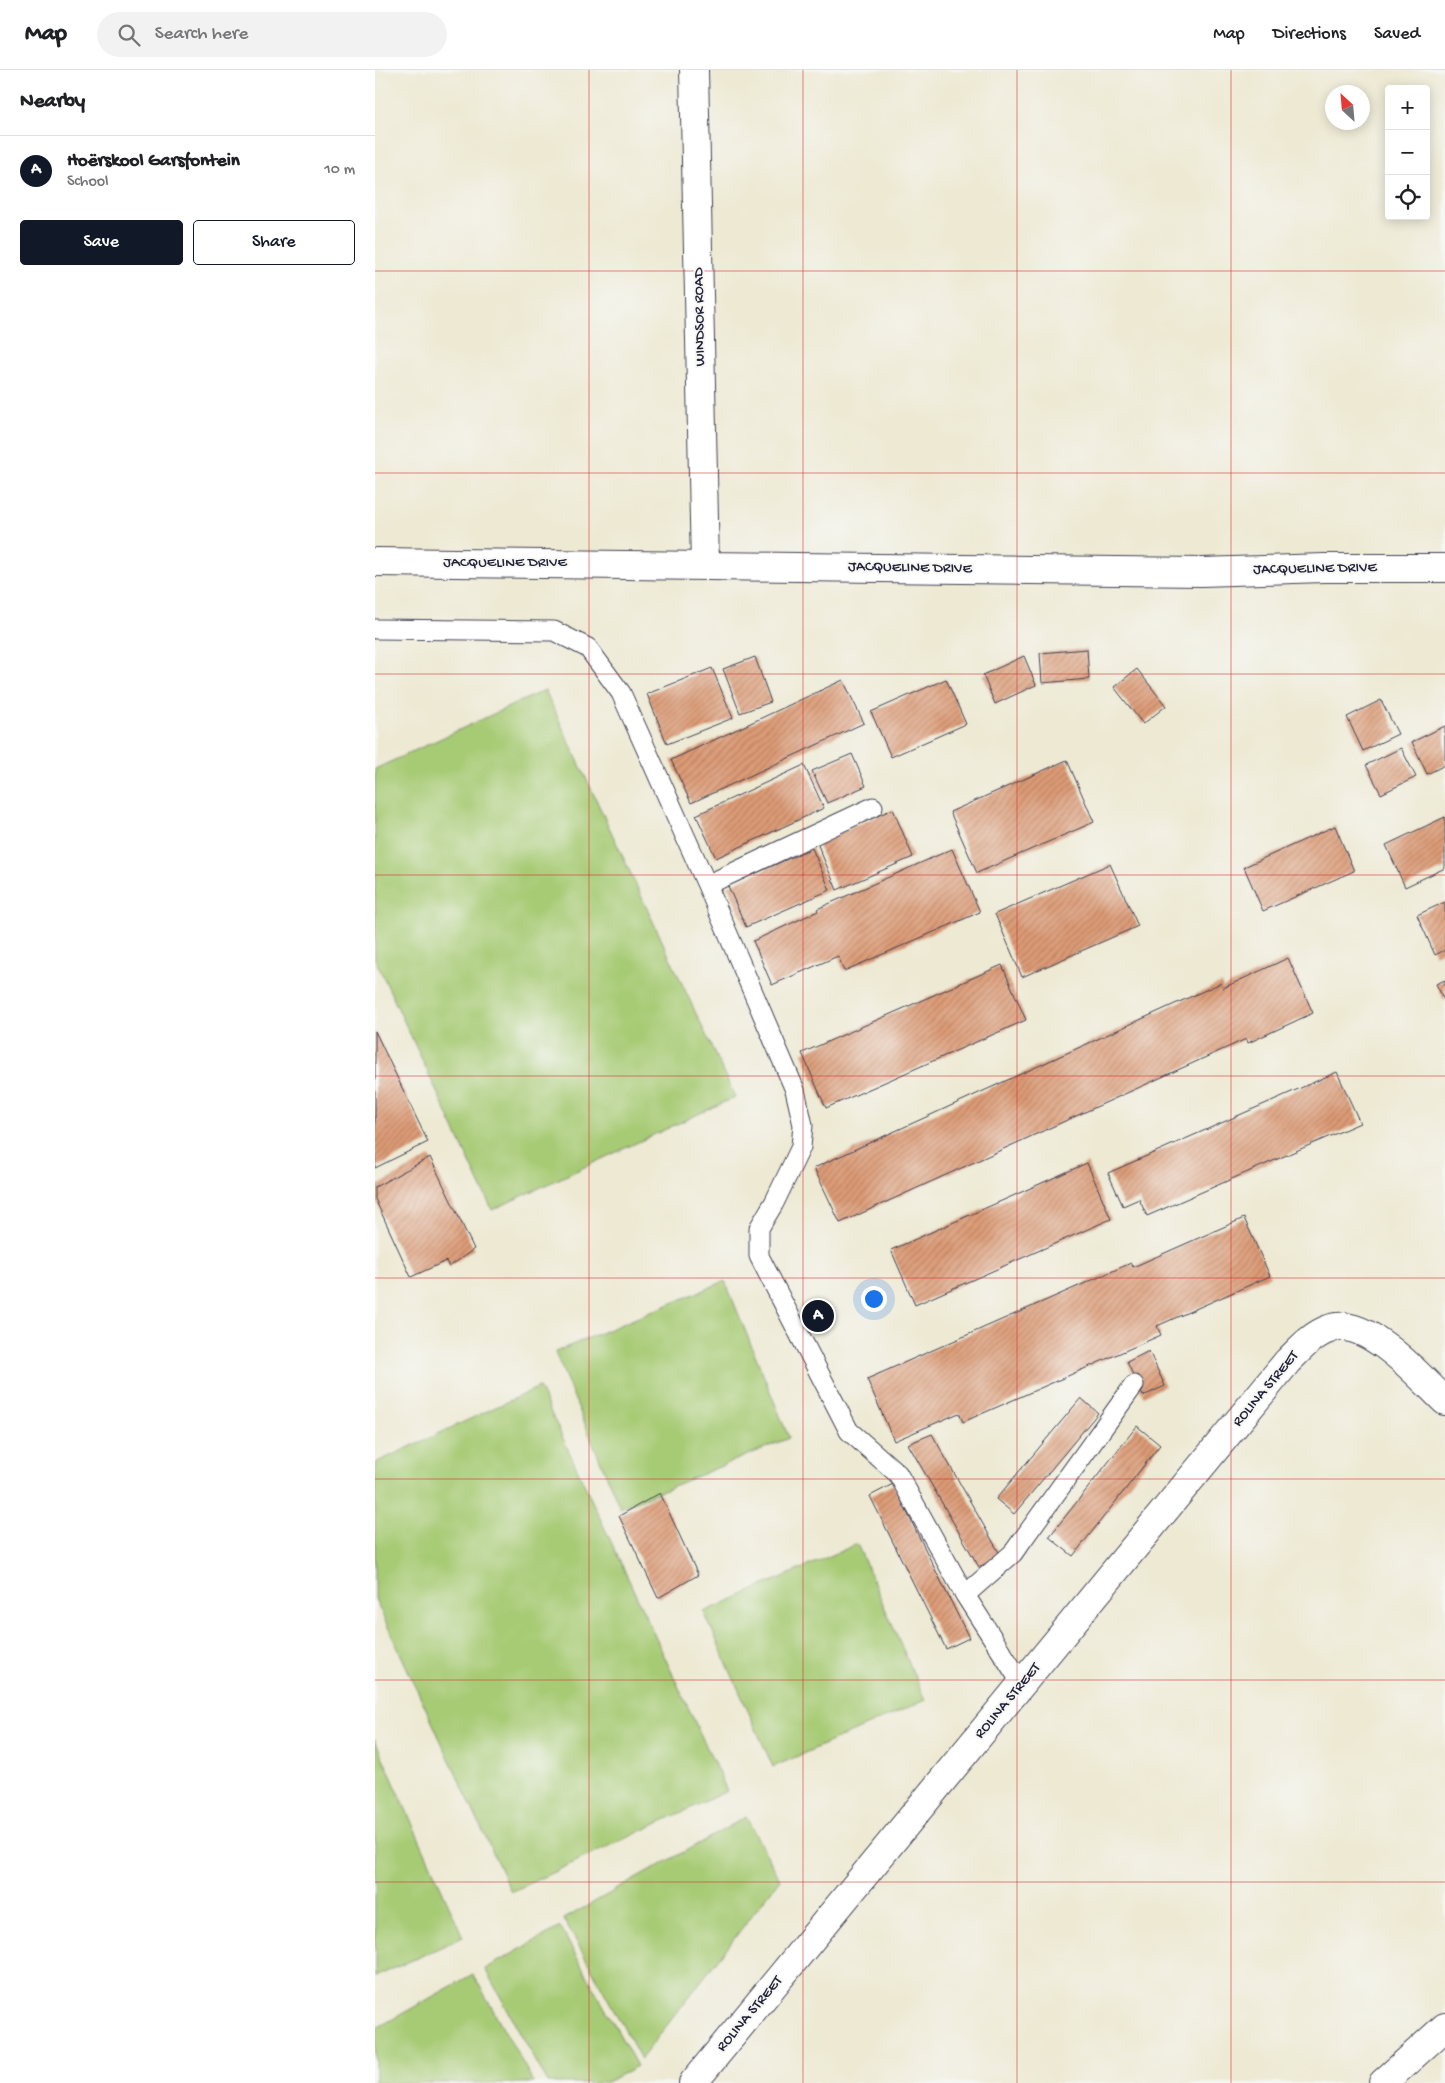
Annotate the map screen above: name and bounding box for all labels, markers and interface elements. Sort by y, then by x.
search box [97,12,447,57]
text: Map [25,20,67,49]
icon: search [115,21,143,49]
text: Search here [155,23,248,46]
text: Map [1213,24,1245,45]
text: Directions [1273,24,1346,45]
text: Saved [1374,24,1420,45]
north arrow [1325,85,1370,130]
map controls [1385,85,1430,220]
button: + [1385,85,1430,130]
text: Nearby [20,90,85,115]
button: − [1385,130,1430,175]
text: Hoërskool Garsfontein [67,150,240,173]
text: A [31,161,41,180]
text: 10 m [324,161,355,180]
text: School [67,173,109,192]
button: locate [1385,175,1430,220]
button: Save [20,220,183,265]
button: Share [193,220,355,265]
street label: WINDSOR ROAD [690,267,710,367]
street label: JACQUELINE DRIVE [443,554,568,572]
street label: JACQUELINE DRIVE [848,558,973,578]
street label: JACQUELINE DRIVE [1253,559,1378,579]
your location [861,1286,887,1312]
pin: A [802,1297,834,1335]
street label: ROLINA STREET [1229,1347,1304,1430]
street label: ROLINA STREET [971,1659,1046,1742]
street label: ROLINA STREET [713,1972,788,2055]

